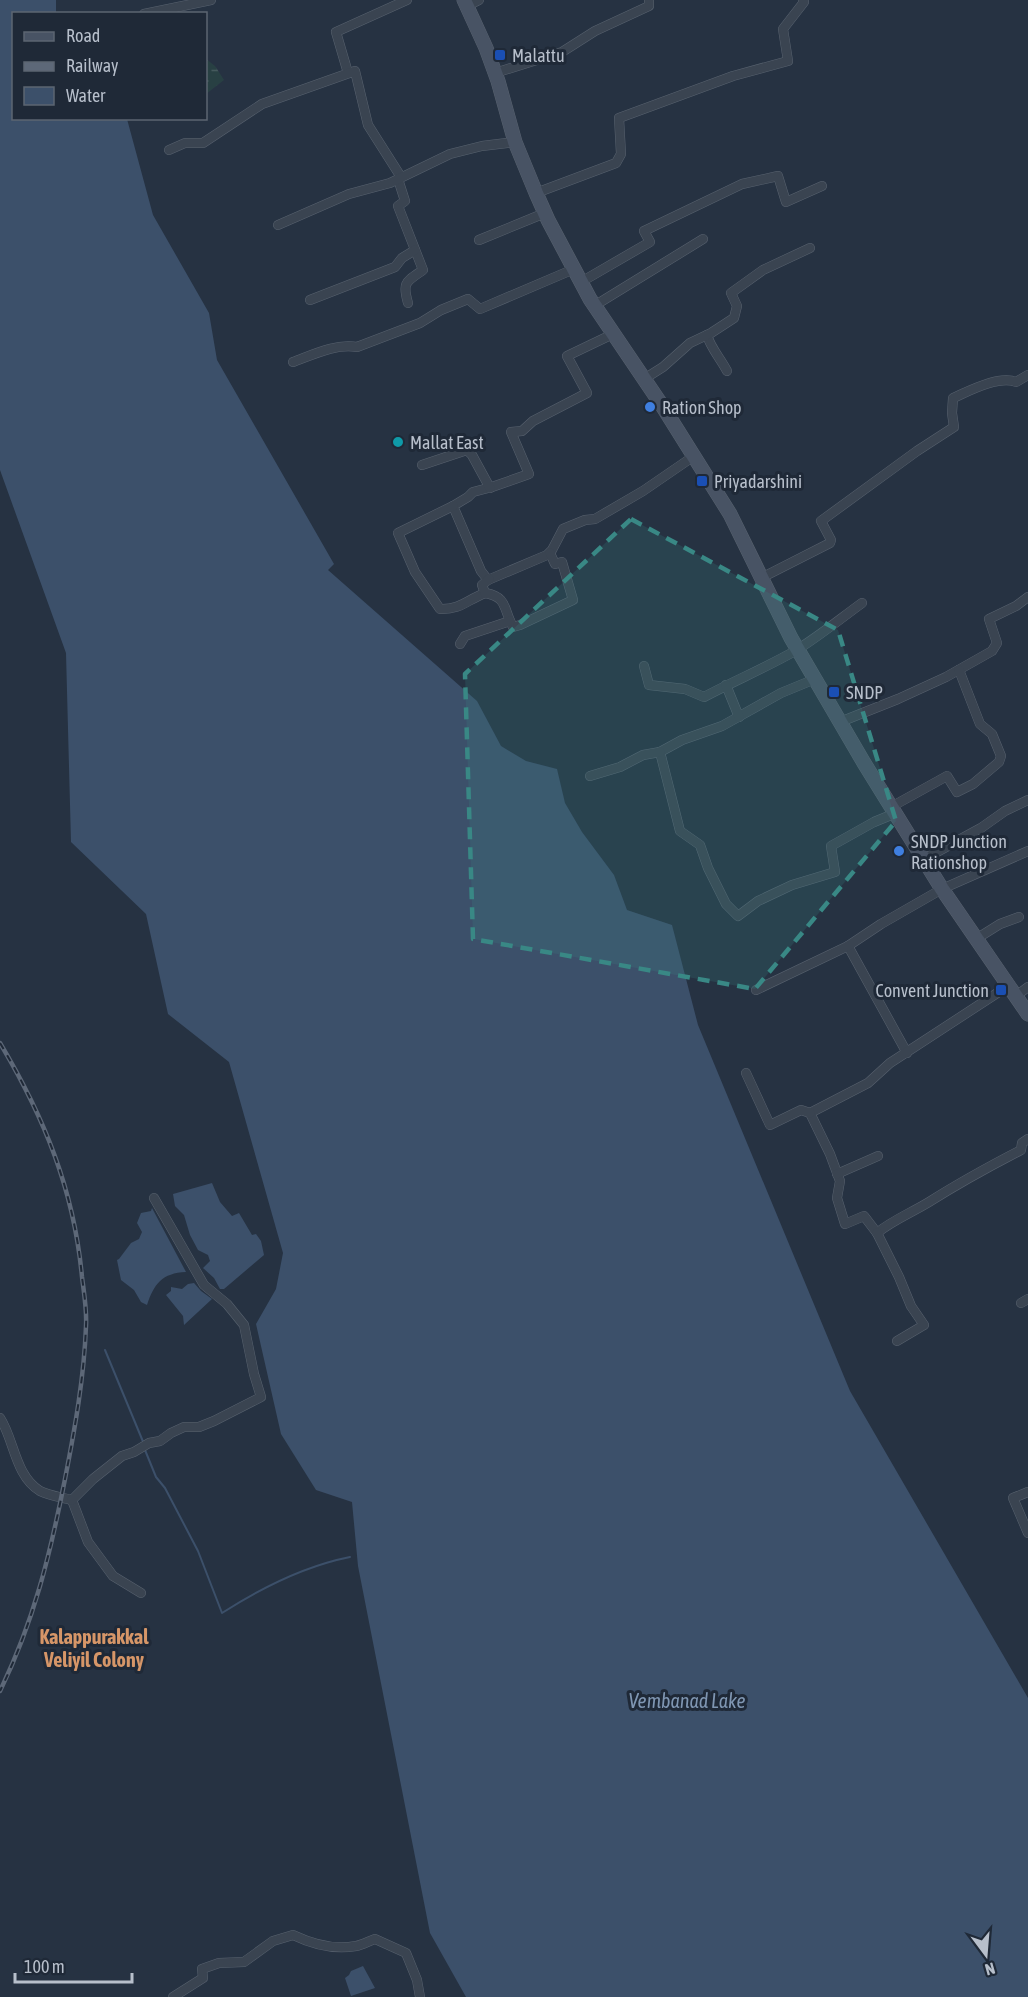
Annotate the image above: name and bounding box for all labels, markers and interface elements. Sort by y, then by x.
legend [12,12,207,120]
text: Road [66,25,100,46]
place label: Malattu [512,45,565,66]
marker: Malattu [493,48,507,62]
text: Railway [66,55,118,76]
text: Water [66,85,106,106]
place label: Ration Shop [662,397,742,418]
marker: Ration Shop [643,400,657,414]
place label: Mallat East [410,432,484,453]
marker: Mallat East [391,435,405,449]
place label: Priyadarshini [714,471,802,492]
marker: Priyadarshini [695,474,709,488]
place label: SNDP [846,682,883,703]
marker: SNDP [827,685,841,699]
place label: SNDP Junction Rationshop [911,831,1007,873]
marker: SNDP Junction Rationshop [892,844,906,858]
place label: Convent Junction [876,980,989,1001]
marker: Convent Junction [994,983,1008,997]
district label: Kalappurakkal Veliyil Colony [40,1625,149,1671]
water label: Vembanad Lake [628,1689,746,1712]
north arrow [956,1925,1016,1985]
scale bar [15,1946,132,1984]
text: 100 m [24,1956,65,1977]
text: N [983,1959,997,1979]

